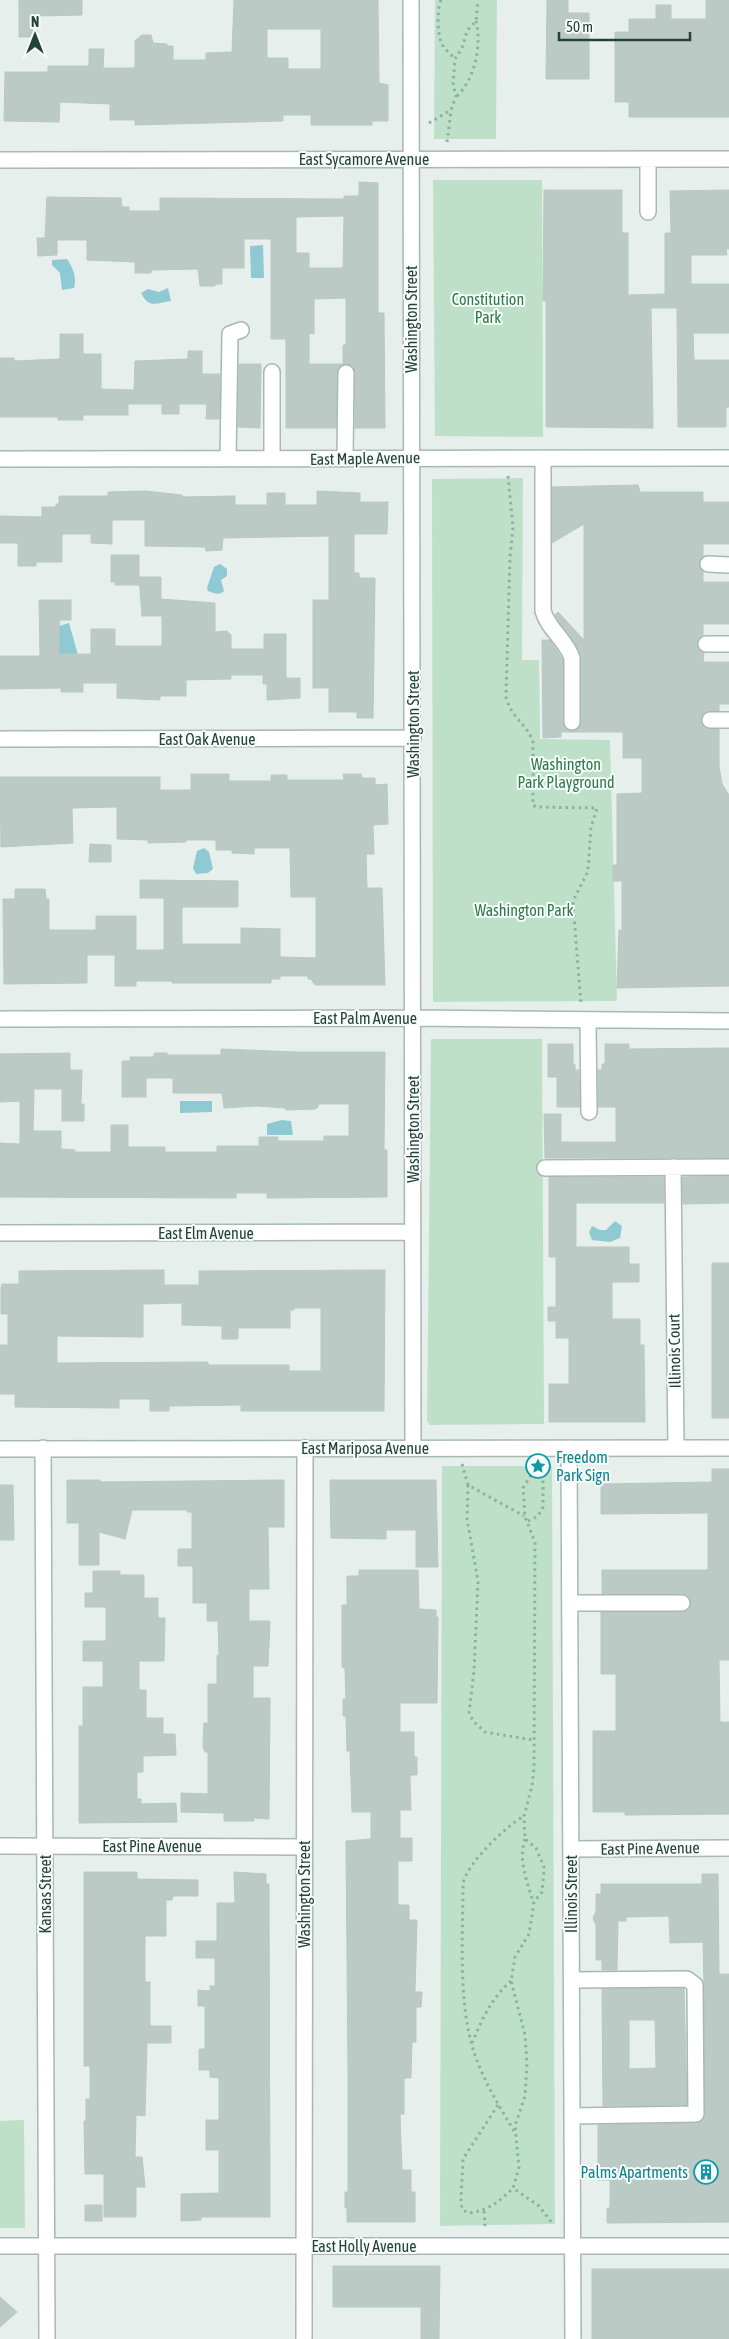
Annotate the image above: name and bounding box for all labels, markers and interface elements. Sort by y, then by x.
north arrow [10,10,60,60]
scale bar [559,10,690,42]
text: N [31,14,39,30]
text: 50 m [566,18,593,35]
street label: East Sycamore Avenue [299,150,429,169]
street label: Washington Street [402,265,421,373]
park label: Constitution Park [452,290,524,326]
street label: East Maple Avenue [310,448,420,469]
street label: Washington Street [404,670,423,778]
street label: East Oak Avenue [158,730,256,748]
park label: Washington Park Playground [517,755,615,792]
park label: Washington Park [475,901,573,920]
street label: East Palm Avenue [313,1009,417,1027]
street label: Washington Street [404,1075,423,1183]
street label: East Elm Avenue [158,1224,254,1242]
street label: Illinois Court [664,1313,684,1388]
street label: East Mariposa Avenue [301,1439,429,1458]
place label: Freedom Park Sign [556,1448,610,1485]
place icon: Freedom Park Sign [525,1453,551,1479]
street label: East Pine Avenue [102,1837,202,1855]
street label: East Pine Avenue [600,1838,700,1858]
street label: Washington Street [295,1840,314,1948]
street label: Kansas Street [36,1854,54,1933]
street label: Illinois Street [562,1855,580,1933]
building icon: Palms Apartments [693,2159,719,2185]
place label: Palms Apartments [581,2163,688,2182]
street label: East Holly Avenue [312,2237,416,2256]

